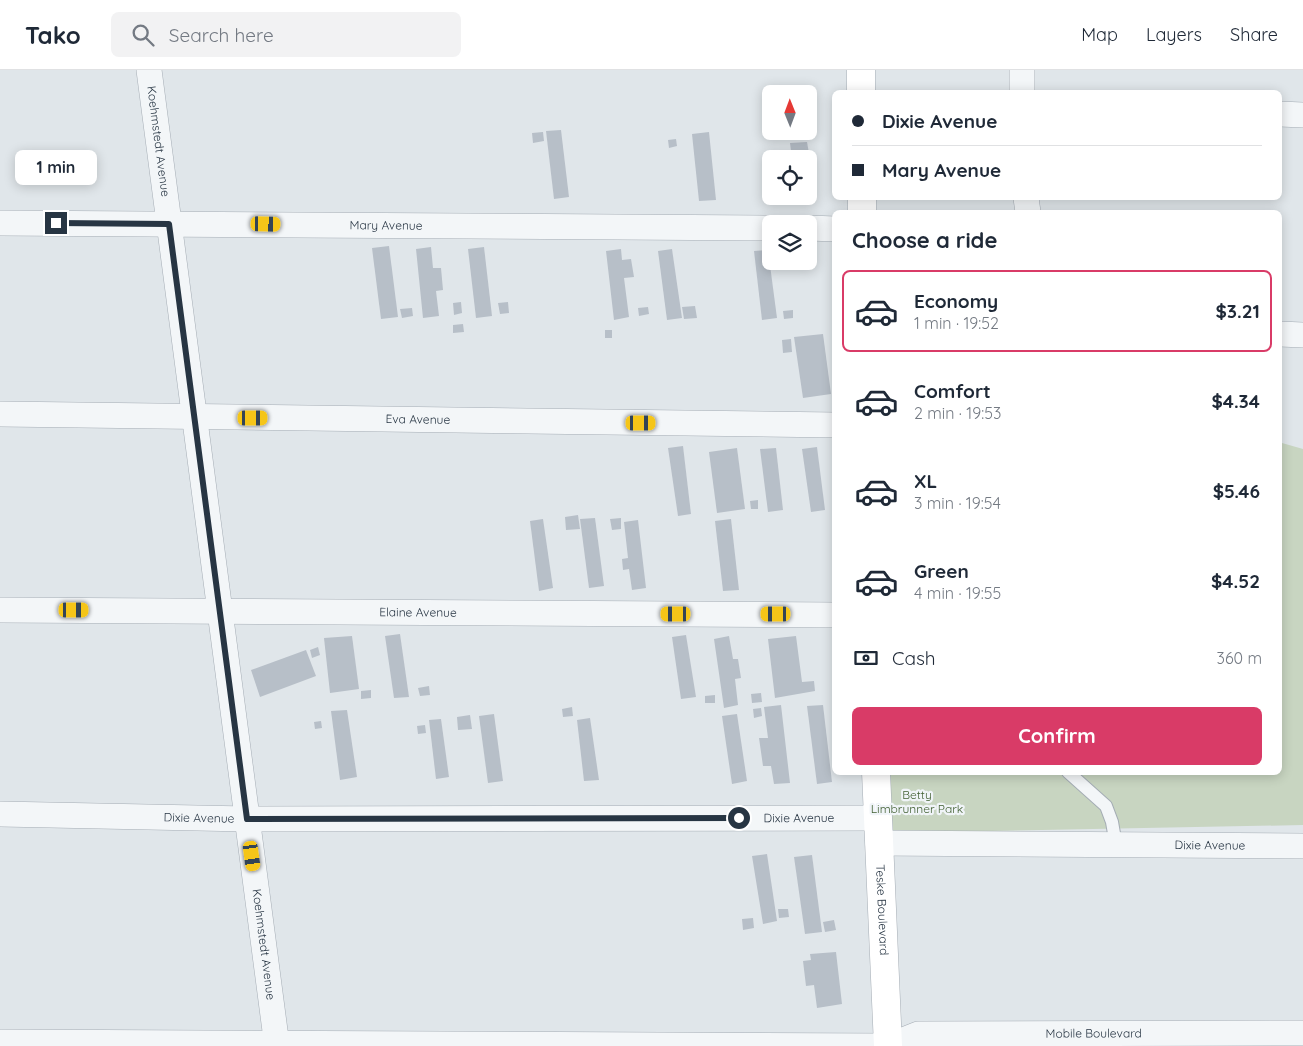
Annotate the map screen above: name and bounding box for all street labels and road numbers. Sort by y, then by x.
street label: Koehmstedt Avenue [144,85,174,198]
street label: Mary Avenue [349,217,423,233]
street label: Eva Avenue [386,411,451,427]
street label: Elaine Avenue [379,604,457,620]
street label: Dixie Avenue [163,809,235,826]
street label: Dixie Avenue [764,810,835,825]
street label: Dixie Avenue [1175,837,1246,853]
street label: Teske Boulevard [873,864,892,956]
street label: Koehmstedt Avenue [249,888,279,1001]
street label: Mobile Boulevard [1046,1025,1142,1041]

